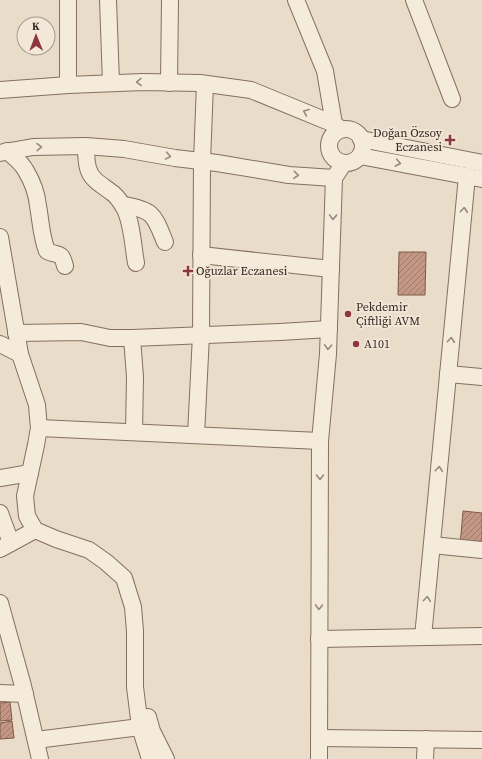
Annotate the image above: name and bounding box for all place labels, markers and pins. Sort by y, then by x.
place label: Doğan Özsoy Eczanesi [373,125,443,155]
marker: Doğan Özsoy Eczanesi [445,135,455,145]
place label: Oğuzlar Eczanesi [196,263,288,279]
marker: Oğuzlar Eczanesi [183,266,193,276]
place label: Pekdemir Çiftliği AVM [356,299,420,329]
marker: Pekdemir Çiftliği AVM [343,309,353,319]
place label: A101 [364,336,390,352]
marker: A101 [351,339,361,349]

